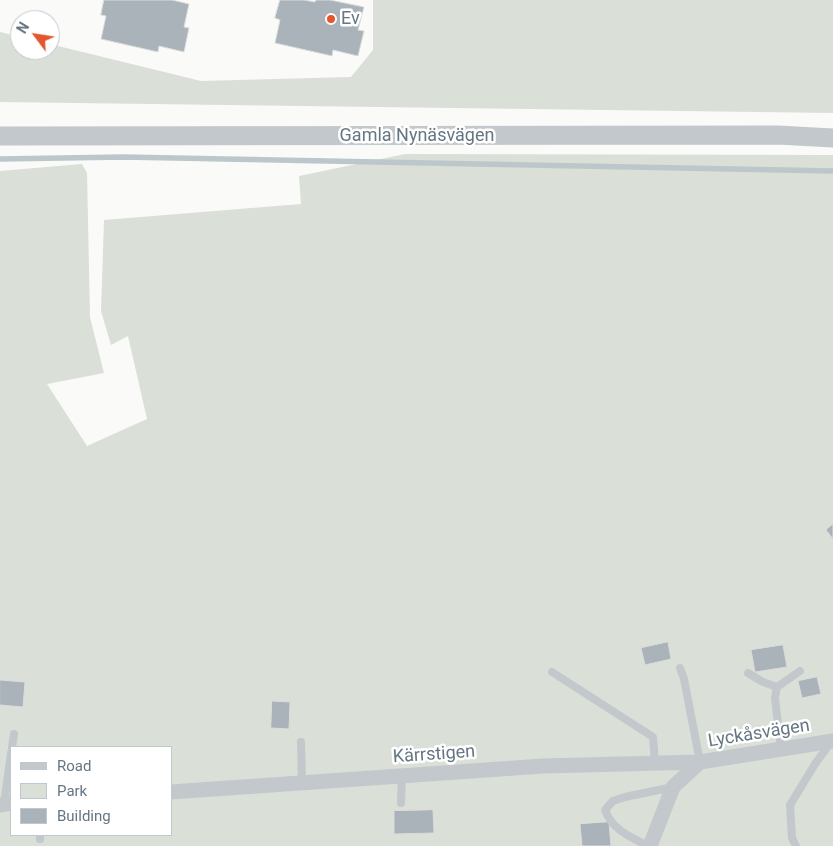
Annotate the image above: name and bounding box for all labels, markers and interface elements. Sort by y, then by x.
place label: Ev [341,8,360,30]
north arrow [10,10,60,60]
marker: Ev [325,13,337,25]
text: N [14,19,32,36]
street label: Gamla Nynäsvägen [340,125,494,147]
street label: Lyckåsvägen [707,715,811,753]
street label: Kärrstigen [392,741,476,769]
legend [10,746,172,836]
text: Road [57,757,91,775]
text: Park [57,782,87,800]
text: Building [57,807,111,825]

